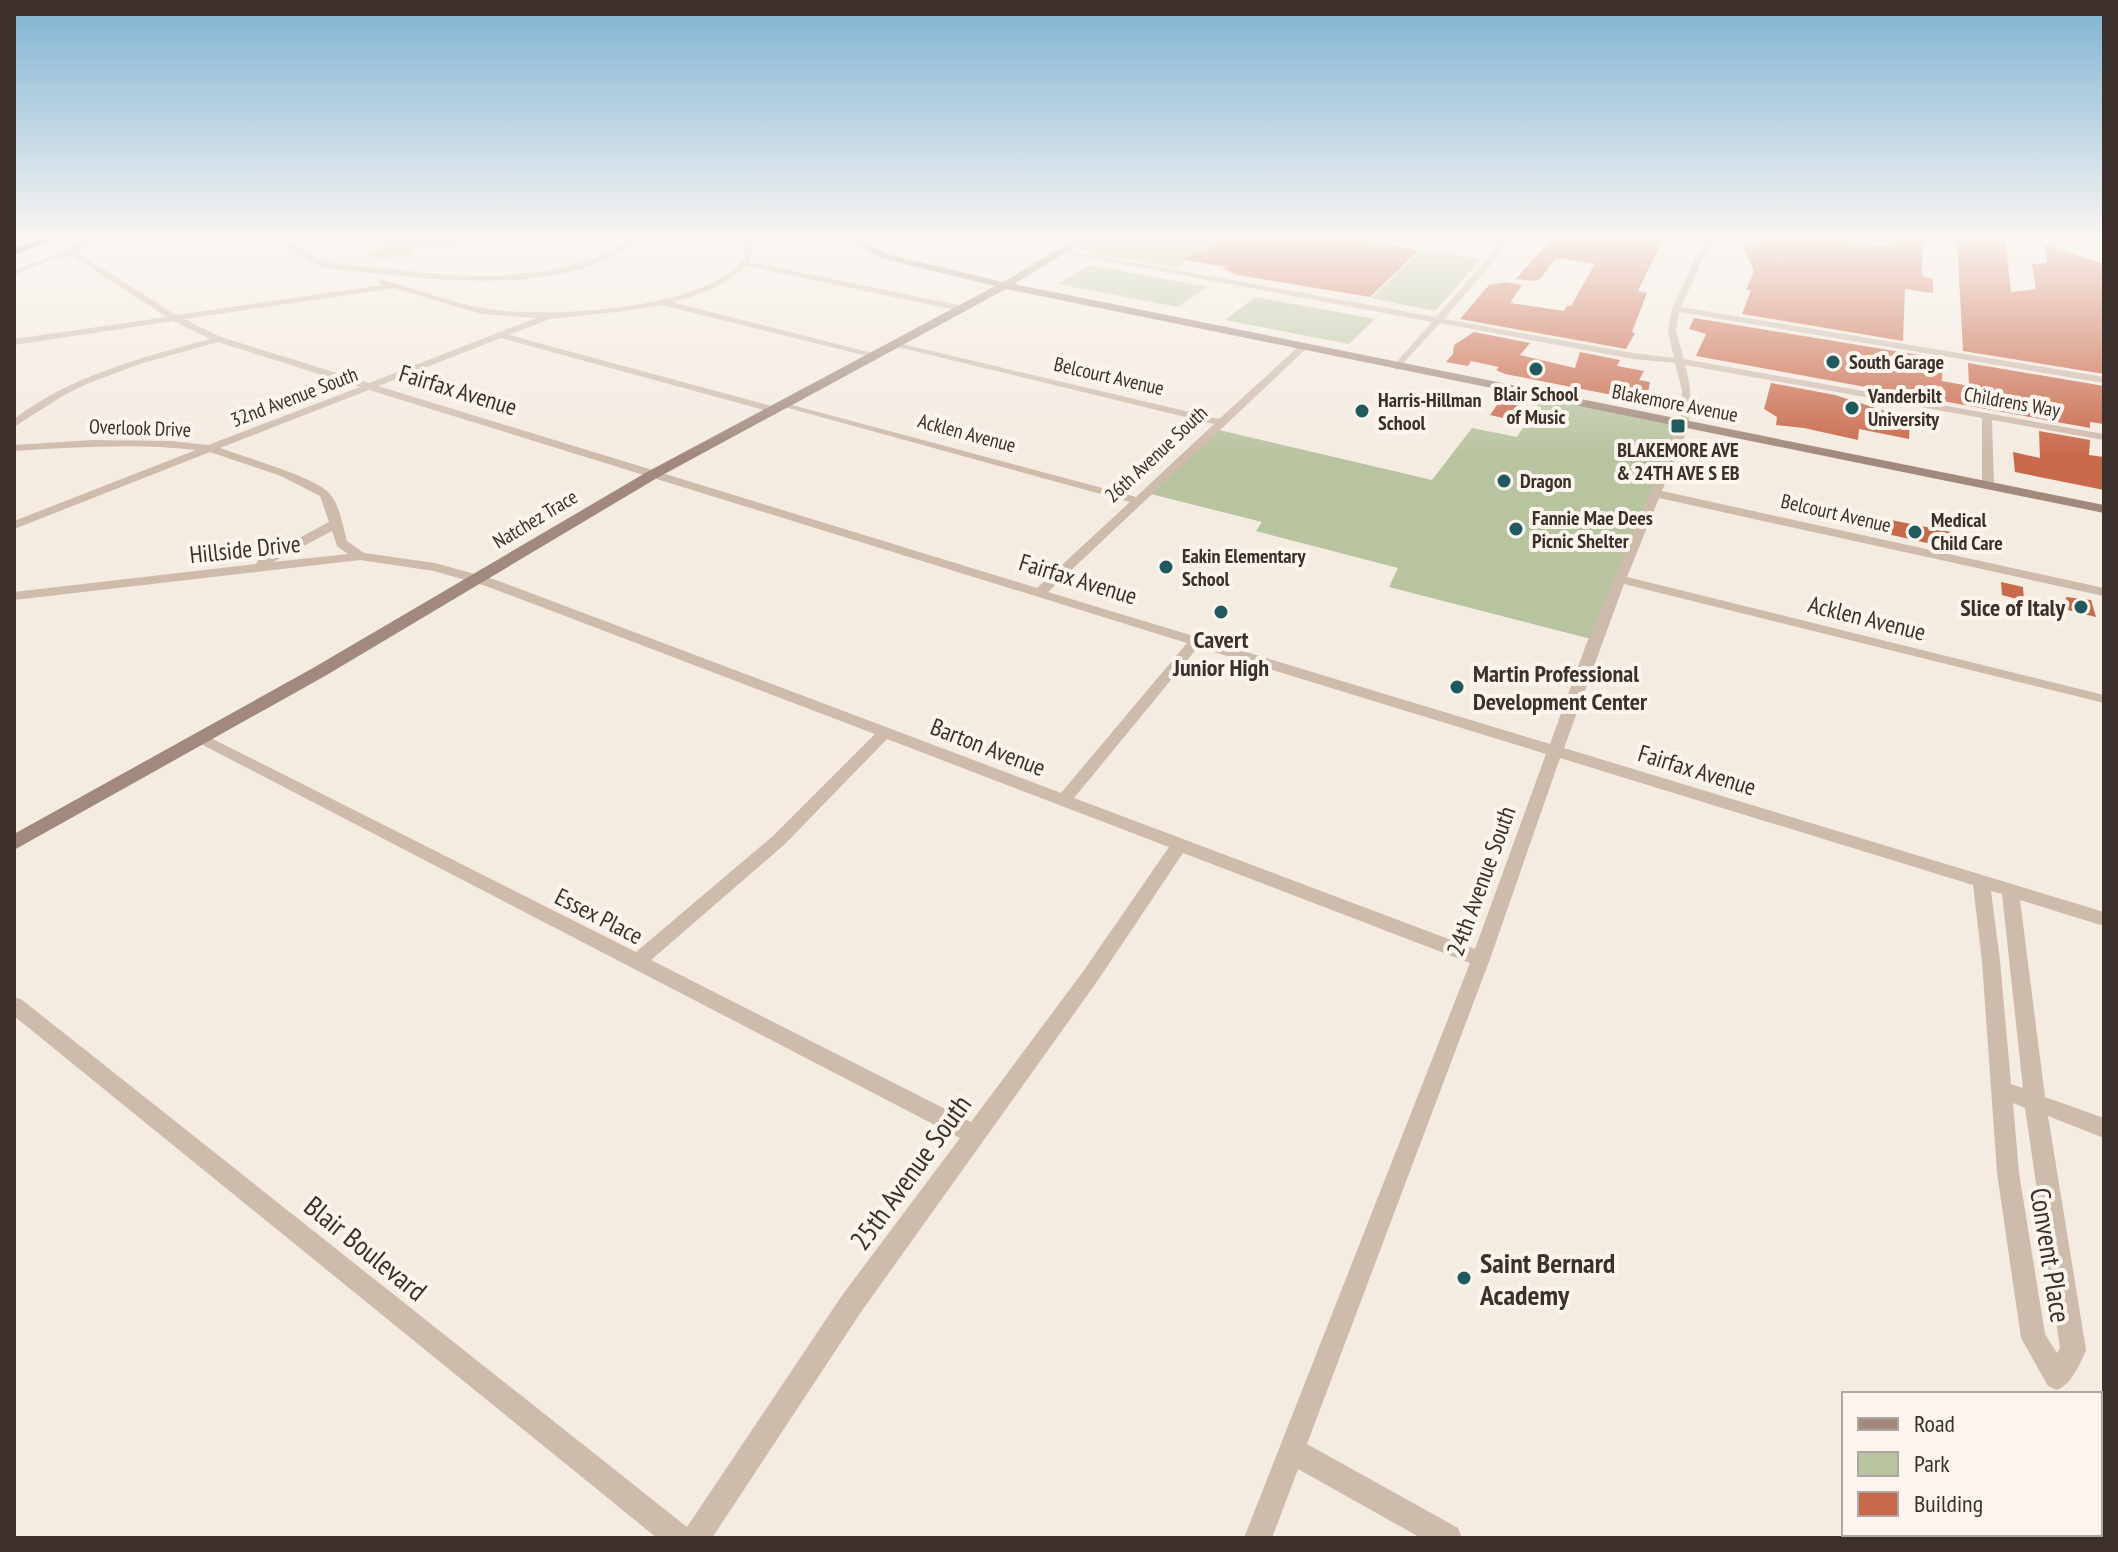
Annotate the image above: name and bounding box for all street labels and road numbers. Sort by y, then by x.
street label: Belcourt Avenue [1051,351,1167,401]
street label: Fairfax Avenue [395,357,521,423]
street label: 32nd Avenue South [227,361,361,433]
street label: Blakemore Avenue [1610,378,1740,428]
street label: Childrens Way [1962,381,2063,423]
street label: 26th Avenue South [1099,400,1213,508]
street label: Acklen Avenue [915,407,1019,459]
street label: Overlook Drive [89,413,191,443]
street label: Natchez Trace [488,484,582,554]
street label: Belcourt Avenue [1778,488,1894,538]
street label: Hillside Drive [188,528,302,570]
street label: Fairfax Avenue [1015,546,1141,612]
street label: Acklen Avenue [1805,588,1929,648]
street label: Barton Avenue [926,711,1050,783]
street label: Fairfax Avenue [1634,737,1760,803]
street label: 24th Avenue South [1440,802,1522,960]
street label: Essex Place [550,881,648,951]
street label: 25th Avenue South [841,1087,979,1257]
street label: Convent Place [2022,1185,2080,1325]
street label: Blair Boulevard [297,1187,435,1309]

